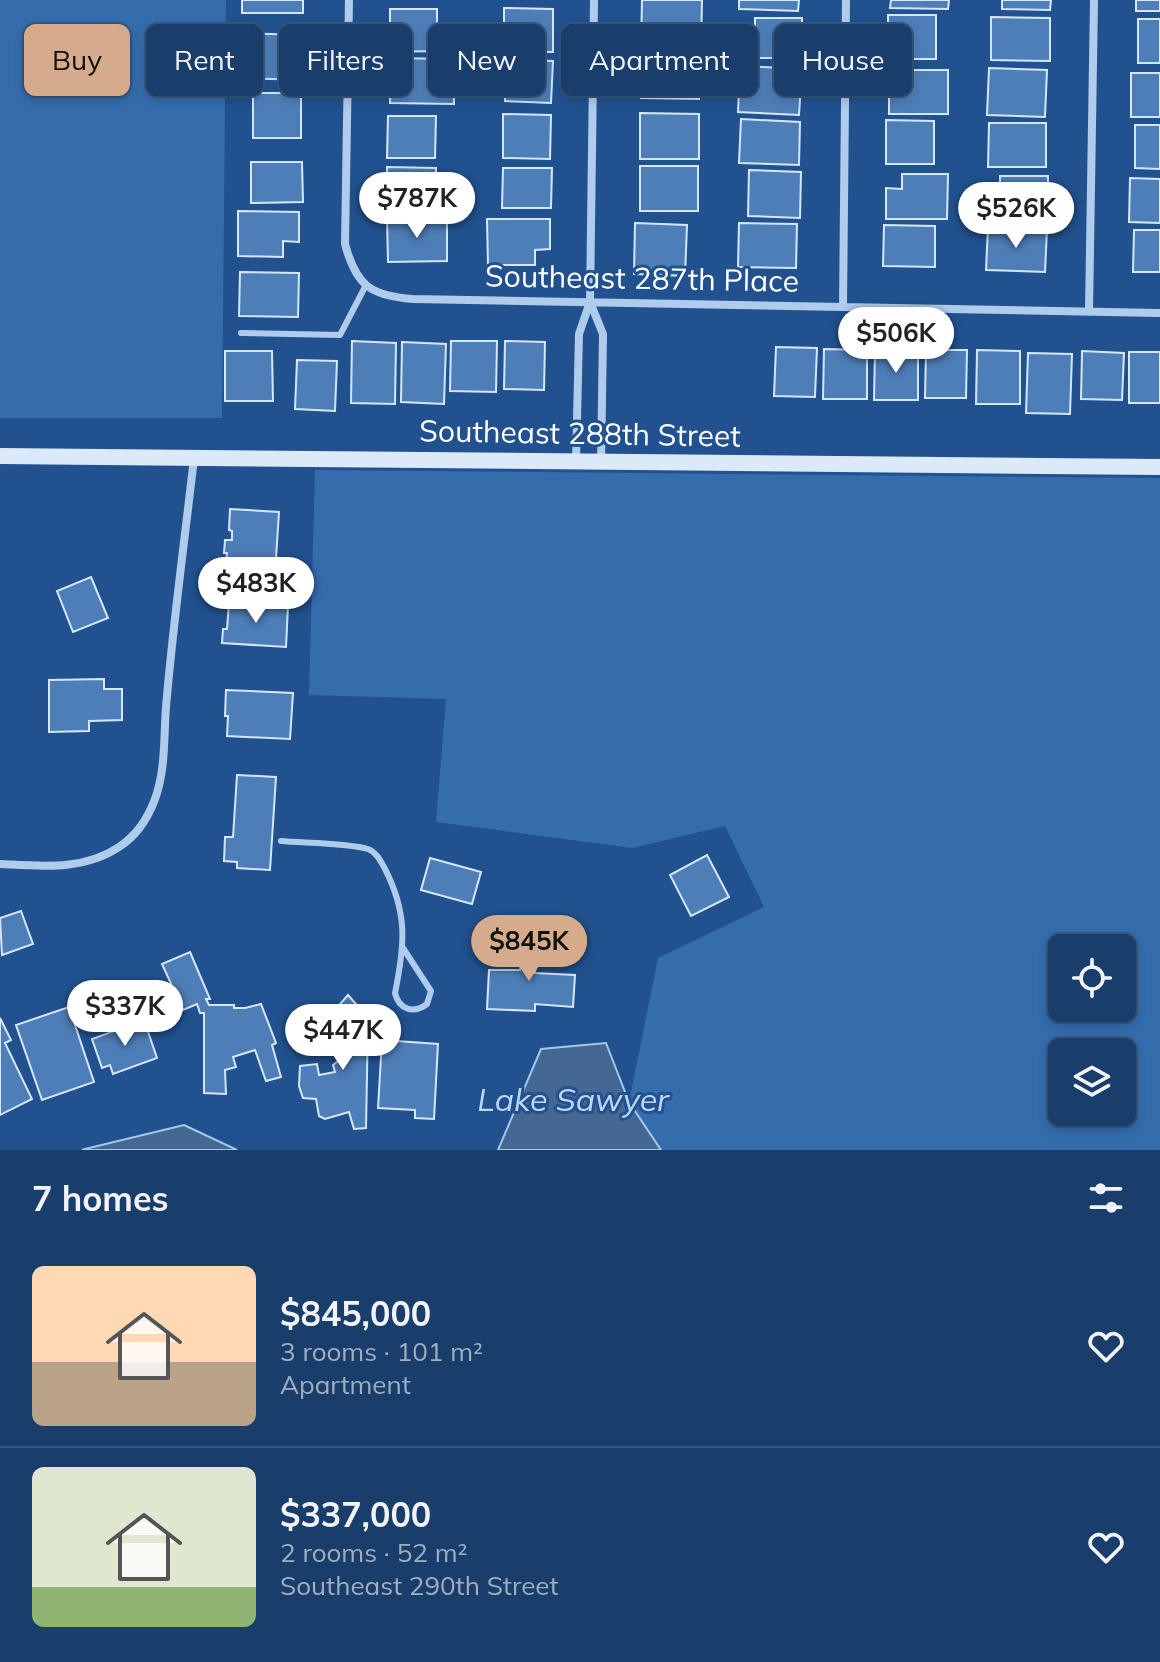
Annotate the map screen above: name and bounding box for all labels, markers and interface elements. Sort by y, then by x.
chip: Buy [24,24,130,96]
chip: Rent [146,24,263,96]
chip: Filters [279,24,412,96]
chip: New [428,24,545,96]
chip: Apartment [561,24,758,96]
chip: House [774,24,912,96]
pin: $787K [361,172,473,240]
text: $787K [377,181,457,214]
pin: $526K [960,182,1072,250]
text: $526K [976,191,1056,224]
street label: Southeast 287th Place [485,256,799,300]
pin: $506K [840,307,952,375]
text: $506K [856,316,936,349]
street label: Southeast 288th Street [419,411,741,455]
pin: $483K [200,557,312,625]
text: $483K [216,566,296,599]
pin: $845K [473,915,585,983]
text: $845K [489,924,569,957]
map controls [1048,934,1136,1126]
button: locate [1048,934,1136,1022]
pin: $337K [69,980,181,1048]
text: $337K [85,989,165,1022]
pin: $447K [287,1004,399,1072]
text: $447K [303,1013,383,1046]
button: layers [1048,1038,1136,1126]
water label: Lake Sawyer [477,1079,670,1119]
icon: filters [1084,1176,1128,1220]
text: 7 homes [32,1177,169,1220]
text: $845,000 [280,1292,431,1335]
icon: home [96,1298,192,1394]
icon: heart [1084,1324,1128,1368]
text: 3 rooms · 101 m² [280,1335,483,1368]
text: Apartment [280,1368,411,1401]
text: $337,000 [280,1493,431,1536]
icon: home [96,1499,192,1595]
icon: heart [1084,1525,1128,1569]
text: 2 rooms · 52 m² [280,1536,467,1569]
text: Southeast 290th Street [280,1569,559,1602]

